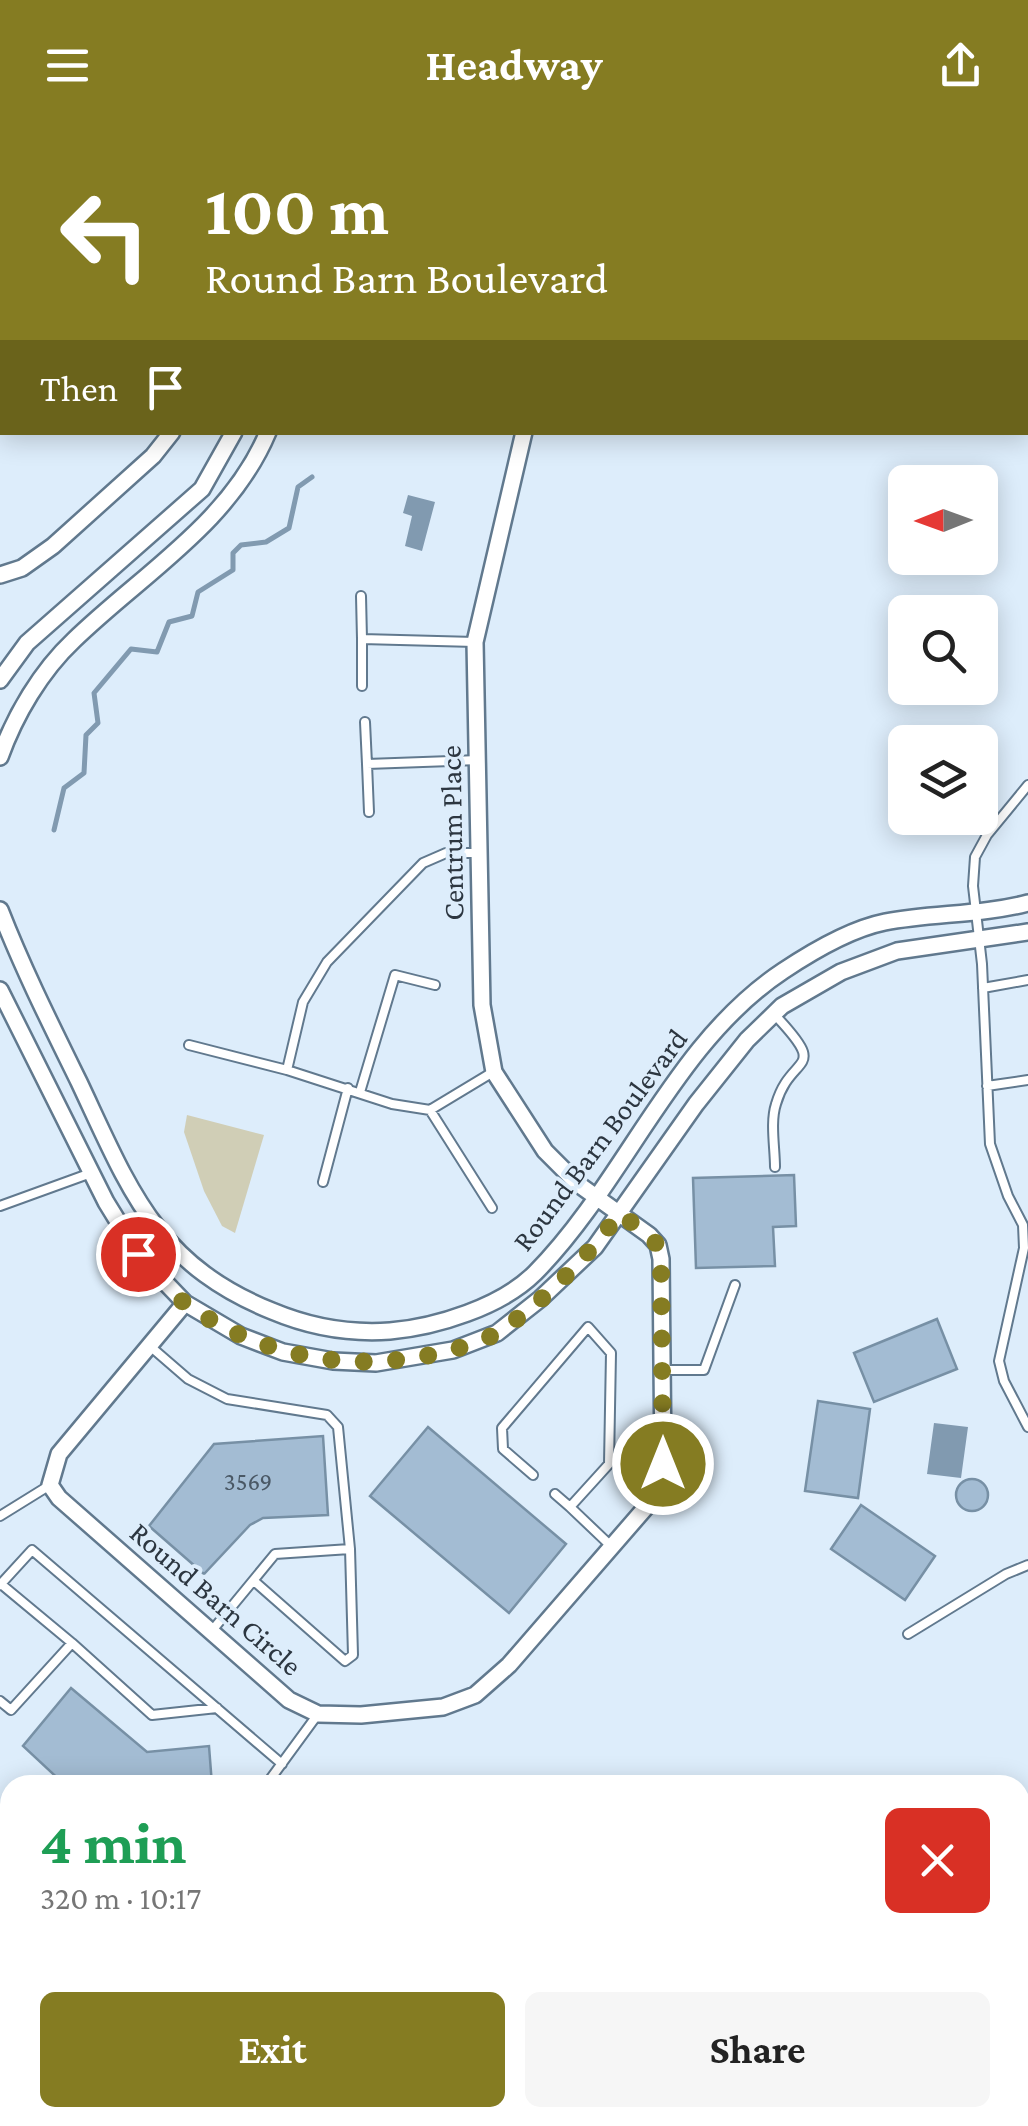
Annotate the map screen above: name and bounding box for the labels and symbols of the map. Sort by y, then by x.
north arrow [888,465,998,575]
street label: Centrum Place [433,745,470,921]
street label: Round Barn Boulevard [506,1022,694,1257]
pin [96,1212,181,1297]
position arrow [611,1412,715,1516]
house number: 3569 [224,1468,272,1495]
street label: Round Barn Circle [124,1515,309,1682]

